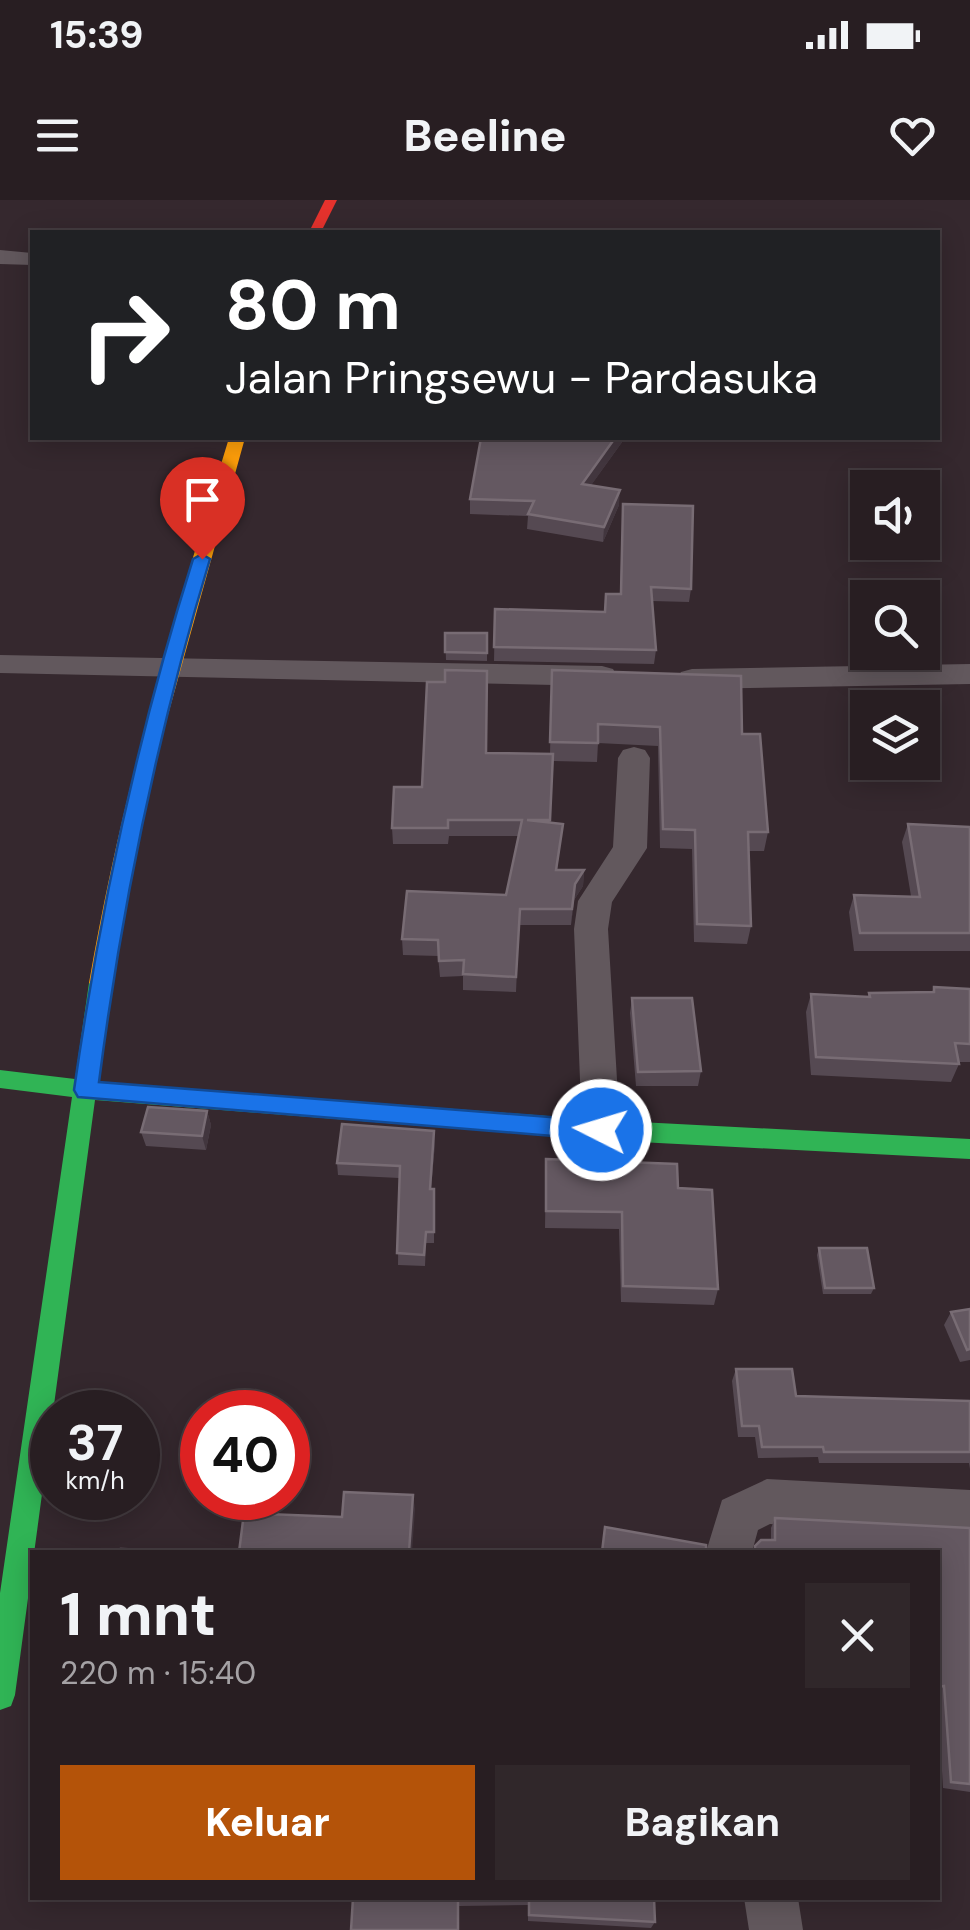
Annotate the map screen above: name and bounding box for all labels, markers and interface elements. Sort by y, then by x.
text: 15:39 [50,10,143,60]
text: Beeline [403,106,567,165]
icon: menu [30,108,85,163]
icon: heart [885,108,940,163]
text: 80 m [225,260,401,351]
icon: right [60,270,190,400]
text: Jalan Pringsewu - Pardasuka [225,348,818,407]
pin [160,457,245,560]
map controls [850,470,940,780]
button: sound [850,470,940,560]
icon: arrive [175,472,230,527]
button: search [850,580,940,670]
button: layers [850,690,940,780]
position arrow [549,1078,653,1182]
speed limit sign: 40 [180,1390,310,1520]
text: 37 [67,1410,123,1476]
text: km/h [65,1464,125,1497]
text: 1 mnt [60,1575,216,1654]
button: close [805,1583,910,1688]
text: 220 m · 15:40 [60,1652,256,1694]
button: Keluar [60,1765,475,1880]
button: Bagikan [495,1765,910,1880]

